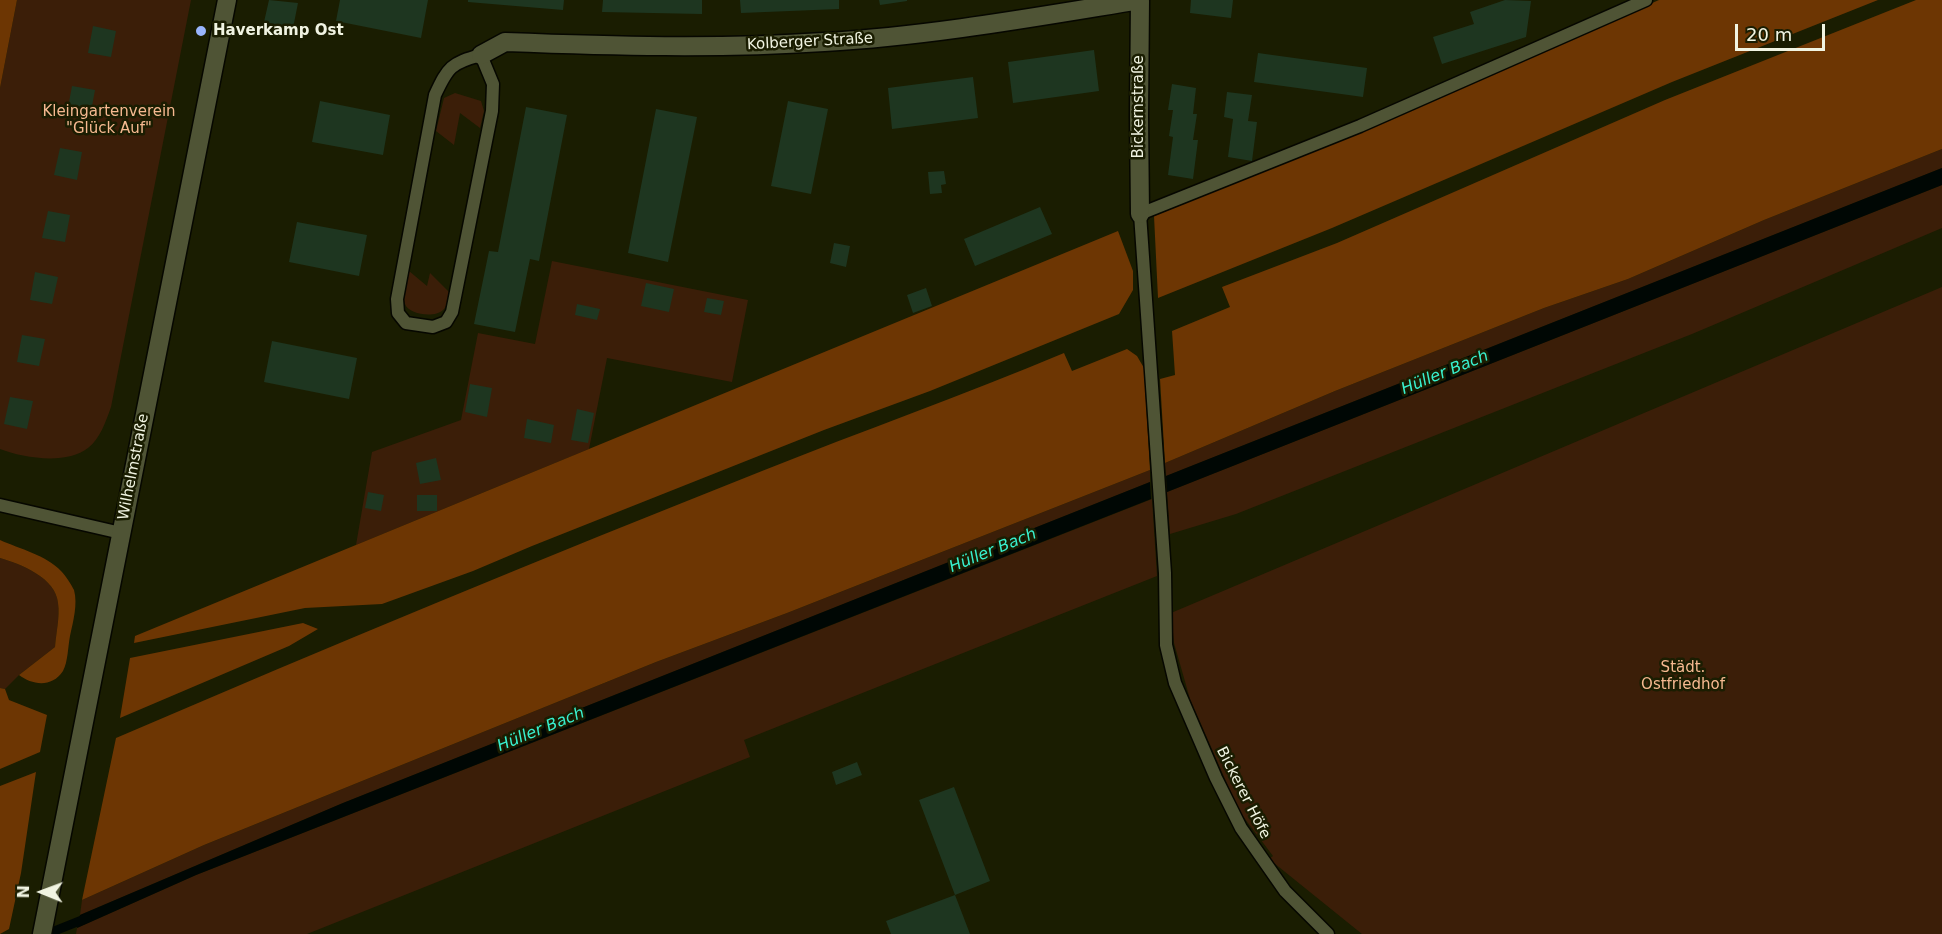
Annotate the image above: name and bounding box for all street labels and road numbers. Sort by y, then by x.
street label: Kolberger Straße [747,30,873,54]
street label: Bickernstraße [1130,55,1148,159]
street label: Wilhelmstraße [115,412,153,522]
street label: Bickerer Höfe [1212,744,1274,842]

